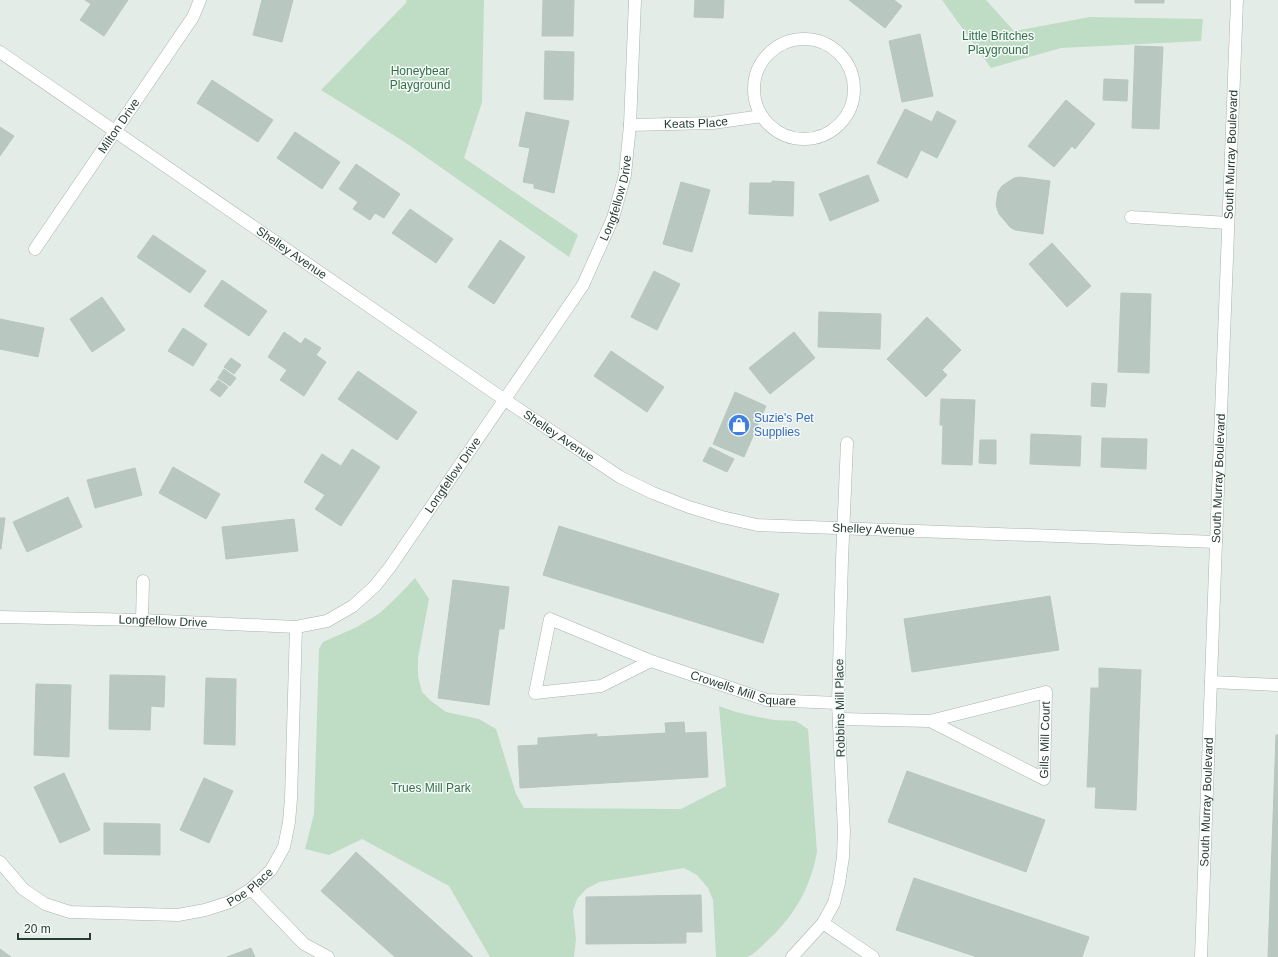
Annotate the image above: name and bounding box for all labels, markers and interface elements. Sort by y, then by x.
park label: Little Britches Playground [962,29,1034,57]
park label: Honeybear Playground [390,64,450,92]
street label: South Murray Boulevard [1222,90,1241,220]
street label: Milton Drive [95,95,143,156]
street label: Keats Place [664,114,729,131]
street label: Longfellow Drive [597,154,634,243]
street label: Shelley Avenue [253,224,330,282]
street label: Shelley Avenue [521,407,597,465]
place label: Suzie's Pet Supplies [754,411,814,439]
shop icon: Suzie's Pet Supplies [726,412,752,438]
street label: South Murray Boulevard [1209,413,1228,543]
street label: Longfellow Drive [422,434,484,516]
street label: Shelley Avenue [832,521,915,538]
street label: Longfellow Drive [118,613,208,630]
street label: Robbins Mill Place [832,658,848,757]
street label: Crowells Mill Square [689,668,797,708]
street label: Gills Mill Court [1037,700,1053,779]
street label: South Murray Boulevard [1197,737,1216,867]
park label: Trues Mill Park [391,781,472,795]
street label: Poe Place [224,865,276,909]
scale bar [18,915,90,941]
text: 20 m [24,922,51,936]

